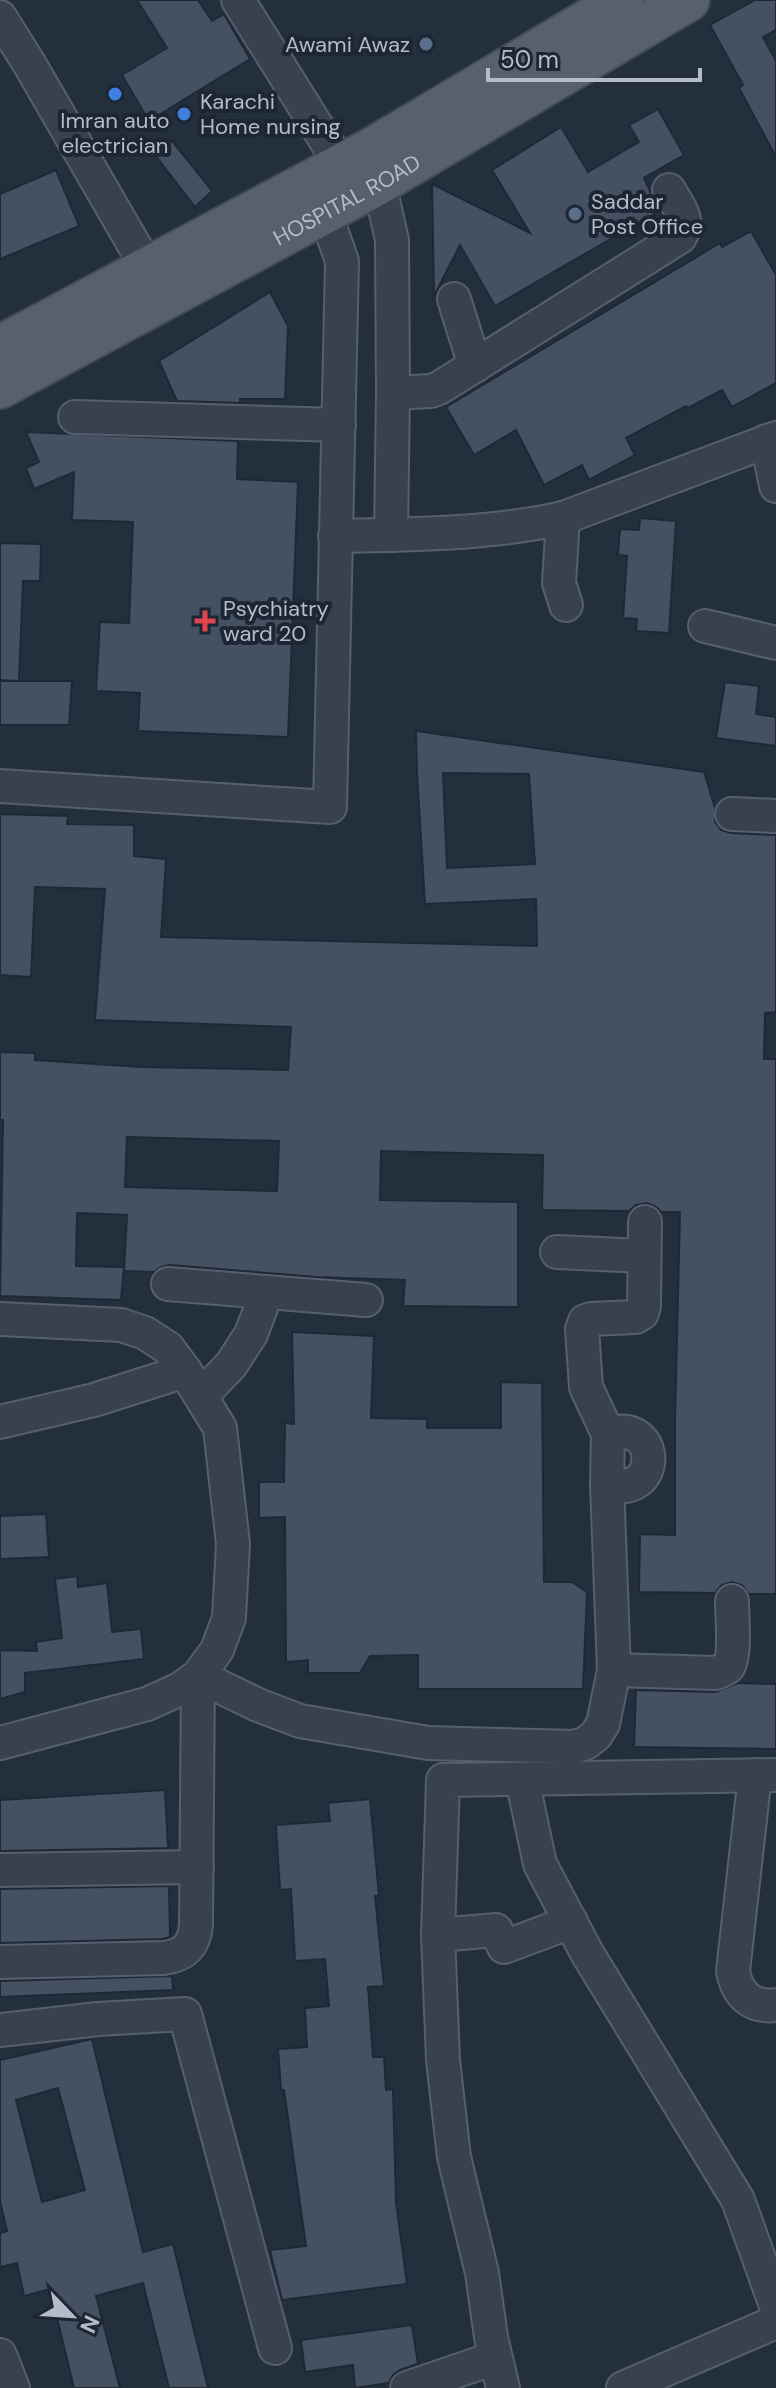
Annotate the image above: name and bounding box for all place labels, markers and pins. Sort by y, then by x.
place label: Awami Awaz [285,30,410,59]
marker: Awami Awaz [417,35,435,53]
marker: Imran auto electrician [106,85,124,103]
place label: Karachi Home nursing [200,87,341,141]
marker: Karachi Home nursing [175,105,193,123]
place label: Imran auto electrician [60,106,170,160]
place label: Saddar Post Office [591,187,703,241]
marker: Saddar Post Office [566,205,584,223]
place label: Psychiatry ward 20 [223,594,329,648]
marker: Psychiatry ward 20 [194,610,216,632]

